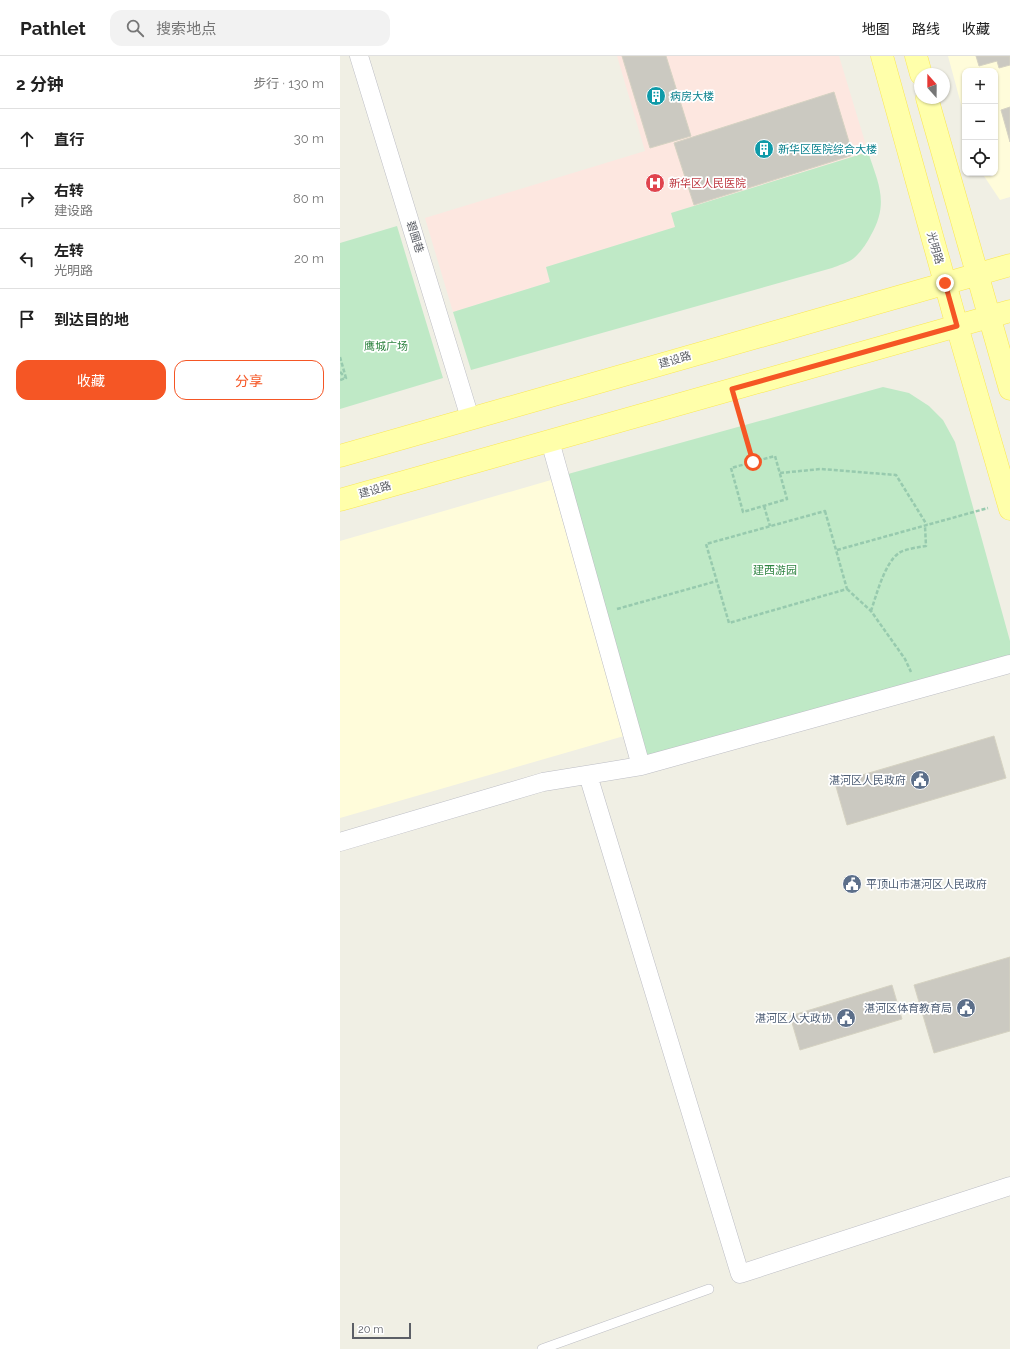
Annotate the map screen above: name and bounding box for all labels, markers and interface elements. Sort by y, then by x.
search box [110,10,390,46]
text: Pathlet [20,17,86,39]
icon: search [124,17,146,39]
text: 搜索地点 [156,20,216,38]
text: 地图 [862,21,890,37]
text: 路线 [912,21,940,37]
text: 收藏 [962,21,990,37]
north arrow [914,68,950,104]
map controls [962,68,998,176]
button: + [962,68,998,104]
text: 2 分钟 [16,74,64,94]
text: 步行 · 130 m [253,76,324,91]
building icon: 病房大楼 [645,85,667,107]
place label: 病房大楼 [670,90,714,103]
button: − [962,104,998,140]
icon: ahead [16,128,38,150]
text: 直行 [54,131,84,149]
text: 30 m [294,131,324,146]
building icon: 新华区医院综合大楼 [753,138,775,160]
button: locate [962,140,998,176]
place label: 新华区医院综合大楼 [778,143,877,156]
hospital icon: 新华区人民医院 [644,172,666,194]
place label: 新华区人民医院 [669,177,746,190]
text: 右转 [54,182,84,200]
icon: right [16,188,38,210]
text: 80 m [293,191,324,206]
text: 建设路 [54,203,93,218]
street label: 碧圃巷 [404,219,426,255]
street label: 光明路 [924,230,946,266]
text: 左转 [54,242,84,260]
icon: left [16,248,38,270]
text: 20 m [294,251,324,266]
text: 光明路 [54,263,93,278]
route end [936,274,954,292]
icon: arrive [16,308,38,330]
text: 到达目的地 [54,311,129,329]
park label: 鹰城广场 [364,340,408,353]
street label: 建设路 [657,349,693,371]
button: 收藏 [16,360,166,400]
button: 分享 [174,360,324,400]
route start [744,453,762,471]
street label: 建设路 [357,479,393,501]
park label: 建西游园 [753,564,797,577]
public building icon: 湛河区人民政府 [909,769,931,791]
place label: 湛河区人民政府 [829,774,906,787]
public building icon: 平顶山市湛河区人民政府 [841,873,863,895]
place label: 平顶山市湛河区人民政府 [866,878,987,891]
public building icon: 湛河区体育教育局 [955,997,977,1019]
place label: 湛河区体育教育局 [864,1002,952,1015]
public building icon: 湛河区人大政协 [835,1007,857,1029]
place label: 湛河区人大政协 [755,1012,832,1025]
scale bar [352,1321,411,1340]
text: 20 m [358,1323,383,1336]

